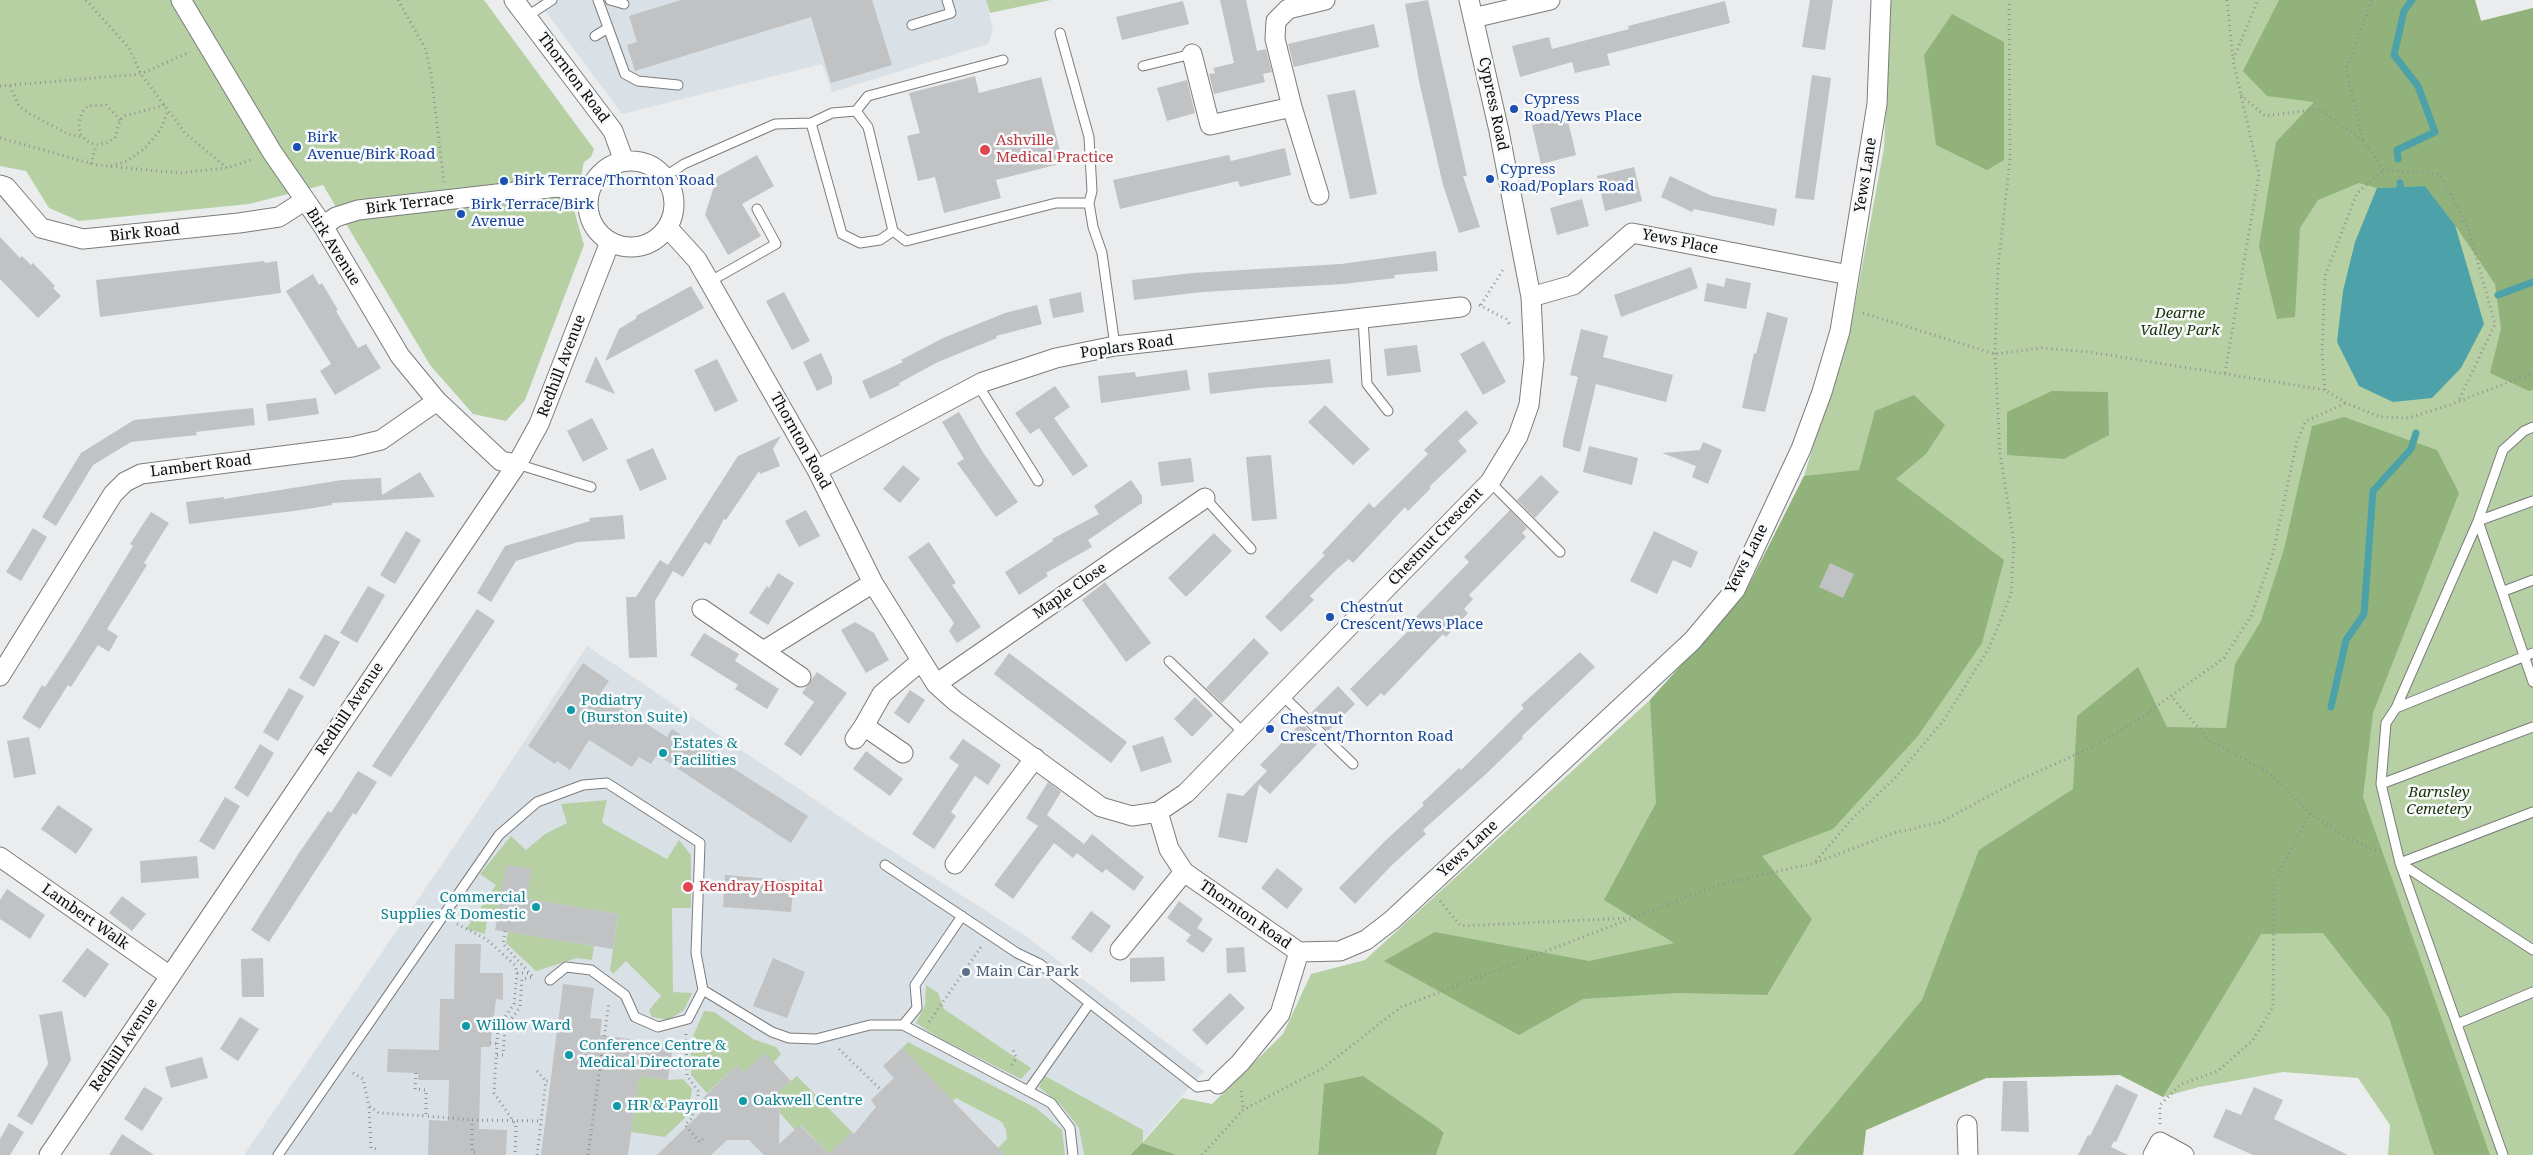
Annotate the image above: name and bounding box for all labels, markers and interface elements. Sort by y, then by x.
street label: Thornton Road [533,30,613,126]
street label: Cypress Road [1474,55,1512,153]
place label: Cypress Road/Yews Place [1524,91,1642,126]
marker: Cypress Road/Yews Place [1508,103,1520,115]
place label: Birk Avenue/Birk Road [307,129,435,164]
place label: Ashville Medical Practice [996,132,1114,167]
street label: Yews Lane [1851,136,1881,214]
marker: Birk Avenue/Birk Road [291,141,303,153]
marker: Ashville Medical Practice [978,143,992,157]
place label: Cypress Road/Poplars Road [1500,161,1634,196]
place label: Birk Terrace/Thornton Road [514,172,715,190]
marker: Cypress Road/Poplars Road [1484,173,1496,185]
marker: Birk Terrace/Thornton Road [498,175,510,187]
street label: Birk Terrace [365,190,455,218]
place label: Birk Terrace/Birk Avenue [471,196,594,231]
street label: Birk Avenue [302,205,364,289]
marker: Birk Terrace/Birk Avenue [455,208,467,220]
street label: Birk Road [109,220,181,246]
street label: Yews Place [1640,226,1720,258]
park label: Dearne Valley Park [2140,305,2220,340]
street label: Redhill Avenue [534,312,590,420]
street label: Poplars Road [1079,332,1175,362]
street label: Thornton Road [766,390,834,492]
street label: Lambert Road [149,451,253,481]
street label: Chestnut Crescent [1385,484,1487,590]
street label: Yews Lane [1722,521,1772,597]
street label: Maple Close [1030,559,1110,623]
place label: Chestnut Crescent/Yews Place [1340,599,1483,634]
marker: Chestnut Crescent/Yews Place [1324,611,1336,623]
street label: Redhill Avenue [312,659,388,759]
place label: Podiatry (Burston Suite) [581,692,688,727]
marker: Podiatry (Burston Suite) [565,704,577,716]
place label: Chestnut Crescent/Thornton Road [1280,711,1454,746]
marker: Chestnut Crescent/Thornton Road [1264,723,1276,735]
place label: Estates & Facilities [673,735,738,770]
marker: Estates & Facilities [657,747,669,759]
park label: Barnsley Cemetery [2406,784,2472,819]
street label: Yews Lane [1434,817,1502,881]
street label: Thornton Road [1196,877,1294,953]
place label: Kendray Hospital [699,878,823,896]
street label: Lambert Walk [38,880,132,954]
marker: Kendray Hospital [681,880,695,894]
place label: Commercial Supplies & Domestic [381,889,526,924]
marker: Commercial Supplies & Domestic [530,901,542,913]
place label: Main Car Park [976,963,1079,981]
marker: Main Car Park [960,966,972,978]
street label: Redhill Avenue [86,995,162,1095]
place label: Willow Ward [476,1017,571,1035]
marker: Willow Ward [460,1020,472,1032]
place label: Conference Centre & Medical Directorate [579,1037,726,1072]
marker: Conference Centre & Medical Directorate [563,1049,575,1061]
place label: Oakwell Centre [753,1092,863,1110]
marker: Oakwell Centre [737,1095,749,1107]
place label: HR & Payroll [627,1097,718,1115]
marker: HR & Payroll [611,1100,623,1112]

